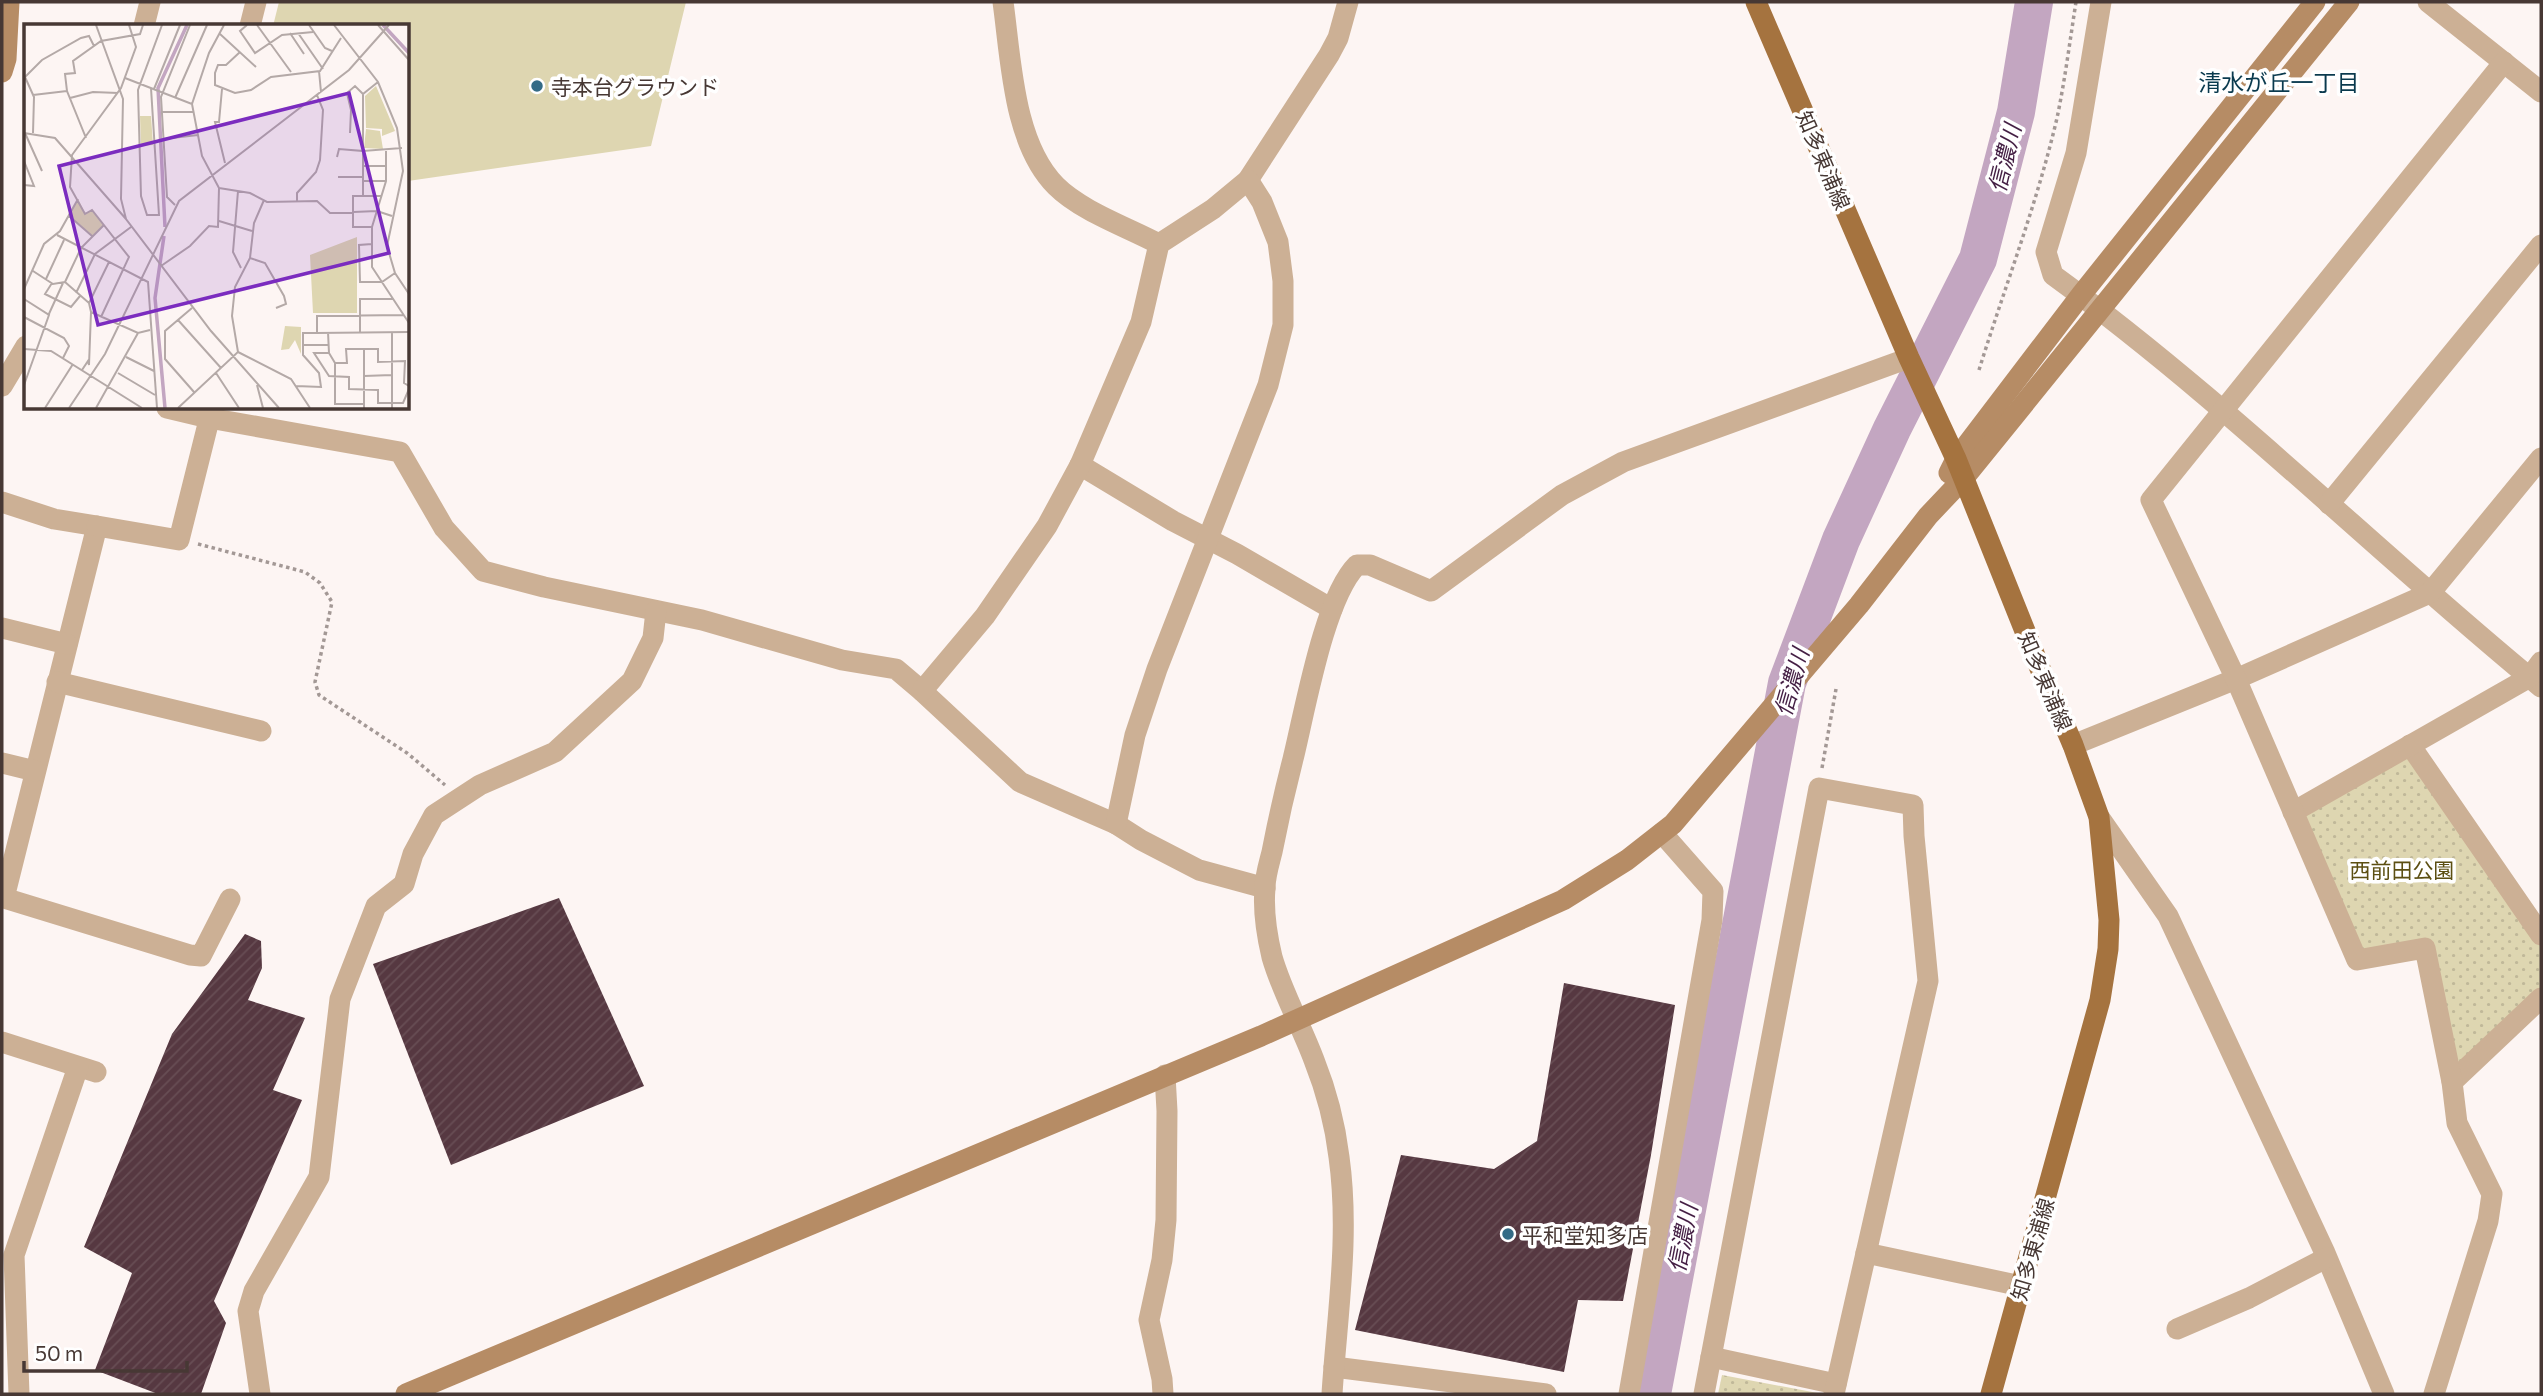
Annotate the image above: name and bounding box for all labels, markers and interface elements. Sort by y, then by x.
inset map [24,24,410,410]
district label: 清水が丘一丁目 [2199,68,2360,96]
place label: 寺本台グラウンド [551,74,719,99]
marker: 寺本台グラウンド [529,78,545,94]
street label: 知多東浦線 [1792,107,1856,213]
water label: 信濃川 [1982,118,2027,195]
street label: 知多東浦線 [2014,628,2078,734]
water label: 信濃川 [1768,642,1815,719]
park label: 西前田公園 [2350,857,2455,882]
street label: 知多東浦線 [2006,1195,2058,1303]
water label: 信濃川 [1662,1199,1703,1275]
place label: 平和堂知多店 [1522,1222,1648,1247]
marker: 平和堂知多店 [1500,1226,1516,1242]
scale bar [24,1330,187,1374]
text: 50 m [35,1340,83,1365]

